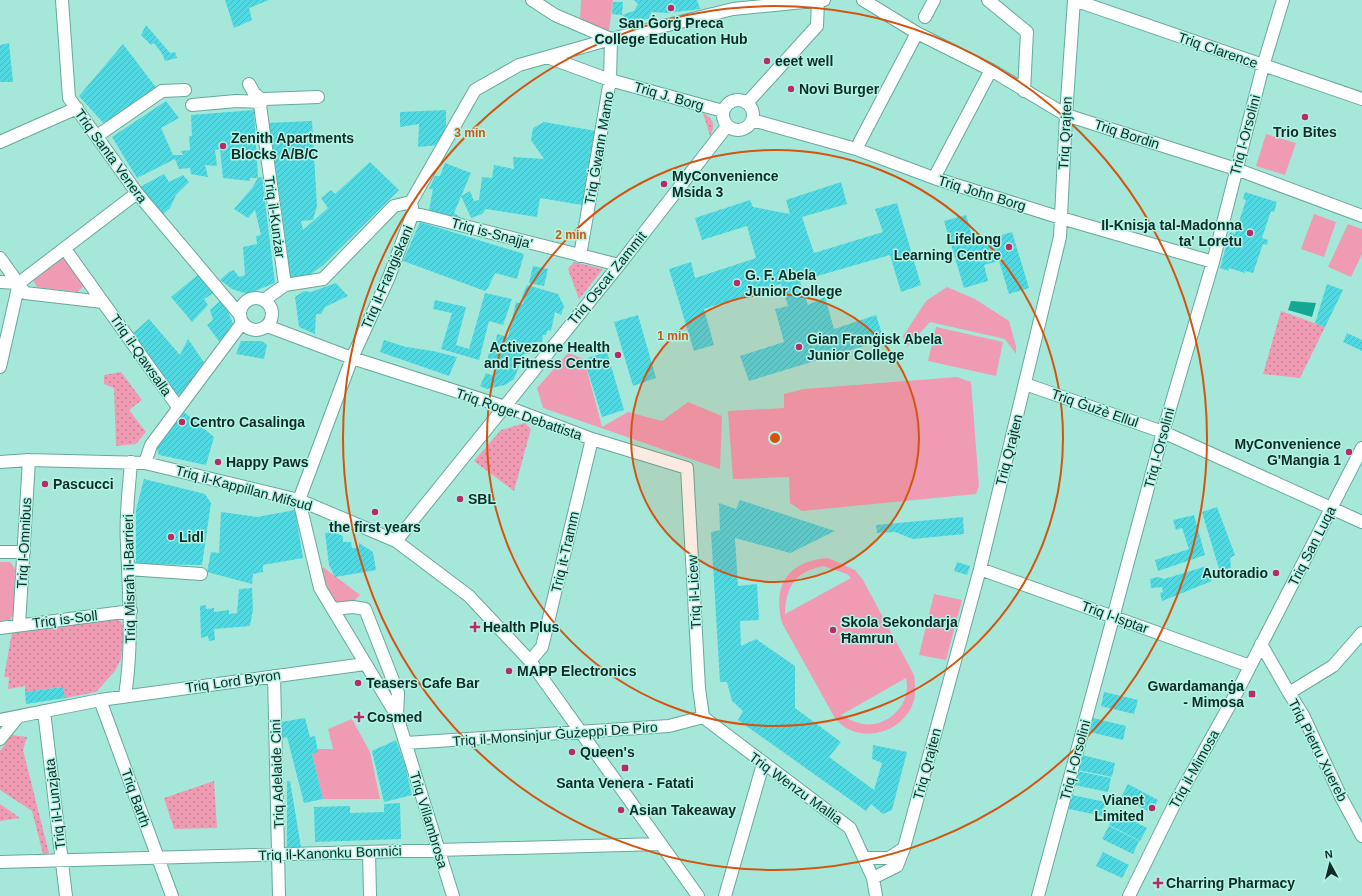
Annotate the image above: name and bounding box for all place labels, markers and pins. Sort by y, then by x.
marker: San Ġorġ Preca College Education Hub [666,3,676,13]
place label: San Ġorġ Preca College Education Hub [594,15,748,47]
place label: eeet well [775,53,833,69]
marker: eeet well [762,56,772,66]
place label: Novi Burger [799,81,880,97]
marker: Novi Burger [786,84,796,94]
marker: Trio Bites [1300,112,1310,122]
place label: Trio Bites [1273,124,1337,140]
place label: Zenith Apartments Blocks A/B/C [231,130,354,162]
marker: Zenith Apartments Blocks A/B/C [218,141,228,151]
place label: MyConvenience Msida 3 [672,168,779,200]
marker: MyConvenience Msida 3 [659,179,669,189]
place label: Il-Knisja tal-Madonna ta' Loretu [1101,217,1242,249]
marker: Il-Knisja tal-Madonna ta' Loretu [1245,228,1255,238]
place label: Lifelong Learning Centre [894,231,1001,263]
marker: Lifelong Learning Centre [1004,242,1014,252]
place label: G. F. Abela Junior College [745,267,842,299]
marker: G. F. Abela Junior College [732,278,742,288]
place label: Gian Franġisk Abela Junior College [807,331,942,363]
place label: Activezone Health and Fitness Centre [484,339,610,371]
marker: Gian Franġisk Abela Junior College [794,342,804,352]
marker: Activezone Health and Fitness Centre [613,350,623,360]
place label: Centro Casalinga [190,414,305,430]
marker: Centro Casalinga [177,417,187,427]
centre of rings [768,431,782,445]
place label: MyConvenience G'Mangia 1 [1234,436,1341,468]
marker: MyConvenience G'Mangia 1 [1344,447,1354,457]
place label: Happy Paws [226,454,309,470]
marker: Happy Paws [213,457,223,467]
place label: Pascucci [53,476,114,492]
marker: Pascucci [40,479,50,489]
place label: SBL [468,491,496,507]
marker: SBL [455,494,465,504]
marker: the first years [370,507,380,517]
place label: the first years [329,519,421,535]
place label: Lidl [179,529,204,545]
marker: Lidl [166,532,176,542]
place label: Autoradio [1202,565,1268,581]
marker: Autoradio [1271,568,1281,578]
place label: Skola Sekondarja Ħamrun [841,614,958,646]
place label: Health Plus [483,619,559,635]
marker: Health Plus [470,622,480,632]
marker: Skola Sekondarja Ħamrun [828,625,838,635]
place label: MAPP Electronics [517,663,637,679]
marker: MAPP Electronics [504,666,514,676]
place label: Teasers Cafe Bar [366,675,480,691]
marker: Teasers Cafe Bar [353,678,363,688]
place label: Gwardamanġa - Mimosa [1148,678,1244,710]
marker: Gwardamanġa - Mimosa [1247,689,1257,699]
place label: Cosmed [367,709,422,725]
marker: Cosmed [354,712,364,722]
place label: Queen's [580,744,635,760]
marker: Queen's [567,747,577,757]
marker: Santa Venera - Fatati [620,763,630,773]
place label: Santa Venera - Fatati [556,775,694,791]
place label: Vianet Limited [1094,792,1144,824]
place label: Asian Takeaway [629,802,736,818]
marker: Vianet Limited [1147,803,1157,813]
marker: Asian Takeaway [616,805,626,815]
place label: Charring Pharmacy [1166,875,1295,891]
marker: Charring Pharmacy [1153,878,1163,888]

